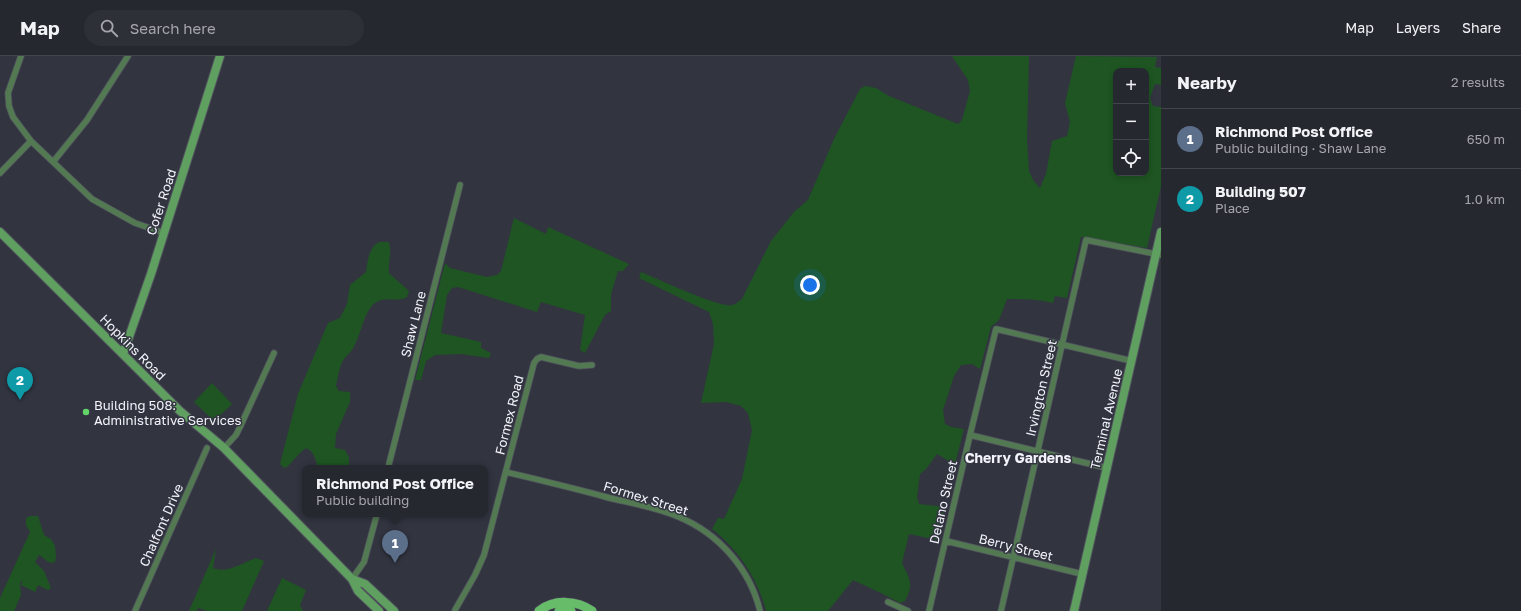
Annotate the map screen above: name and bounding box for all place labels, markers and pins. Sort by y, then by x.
pin: 2 [7,367,33,400]
place label: Building 508: Administrative Services [94,397,241,428]
marker: Building 508: Administrative Services [81,407,91,417]
pin: 1 [382,530,408,563]

